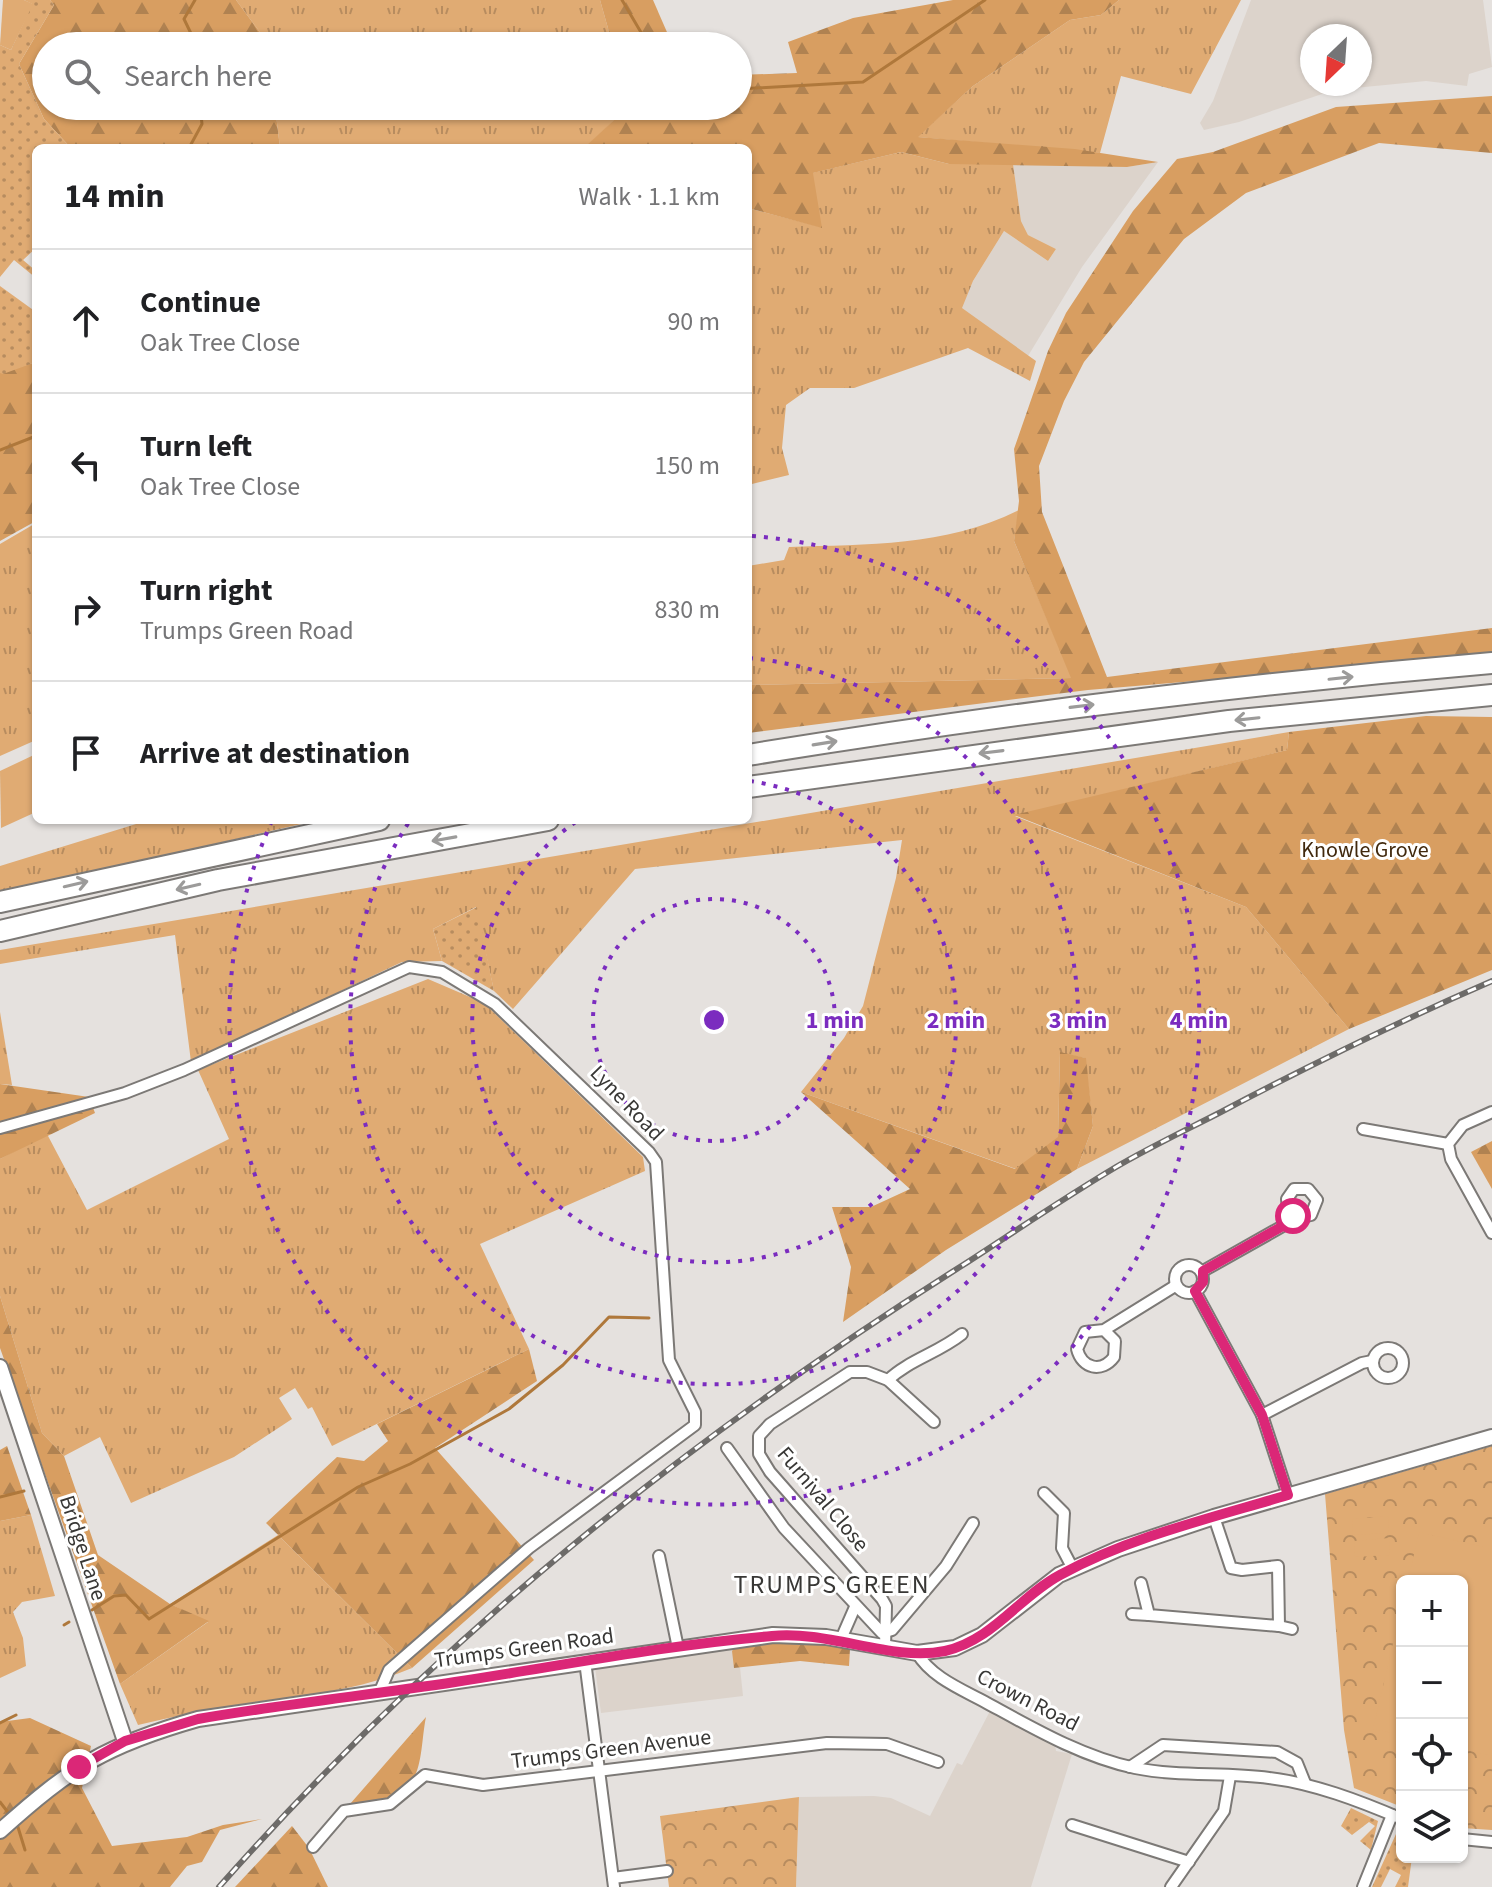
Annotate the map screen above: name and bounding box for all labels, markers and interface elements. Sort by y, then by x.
north arrow [1300,24,1372,96]
search box [32,32,752,120]
icon: search [60,54,104,98]
text: Search here [124,55,272,98]
text: 14 min [64,172,165,221]
text: Walk · 1.1 km [579,178,720,215]
text: Continue [140,281,261,324]
icon: ahead [64,299,108,343]
text: 90 m [667,303,720,340]
text: Oak Tree Close [140,324,300,361]
text: Turn left [140,425,252,468]
icon: left [64,443,108,487]
text: 150 m [654,447,720,484]
text: Oak Tree Close [140,468,300,505]
text: Turn right [140,569,272,612]
icon: right [64,587,108,631]
text: 830 m [654,591,720,628]
text: Trumps Green Road [140,612,354,649]
one-way arrow [1327,671,1354,686]
one-way arrow [1069,698,1094,713]
one-way arrow [1234,712,1261,727]
icon: arrive [64,731,108,775]
text: Arrive at destination [140,732,410,775]
one-way arrow [812,734,837,749]
one-way arrow [978,744,1005,759]
one-way arrow [431,832,457,847]
park label: Knowle Grove [1301,834,1429,866]
one-way arrow [63,876,88,891]
one-way arrow [176,880,202,895]
text: 1 min [806,1003,864,1038]
text: 2 min [927,1003,985,1038]
text: 3 min [1049,1003,1107,1038]
text: 4 min [1170,1003,1228,1038]
centre of rings [700,1006,728,1034]
street label: Lyne Road [583,1058,671,1148]
route start [1275,1198,1311,1234]
street label: Furnival Close [769,1439,877,1559]
street label: Bridge Lane [51,1491,115,1605]
district label: TRUMPS GREEN [733,1566,931,1603]
map controls [1396,1575,1468,1863]
button: + [1396,1575,1468,1647]
street label: Trumps Green Road [432,1620,616,1676]
button: − [1396,1647,1468,1719]
street label: Crown Road [971,1660,1085,1740]
button: locate [1396,1719,1468,1791]
street label: Trumps Green Avenue [509,1721,713,1777]
route end [61,1749,97,1785]
button: layers [1396,1791,1468,1863]

